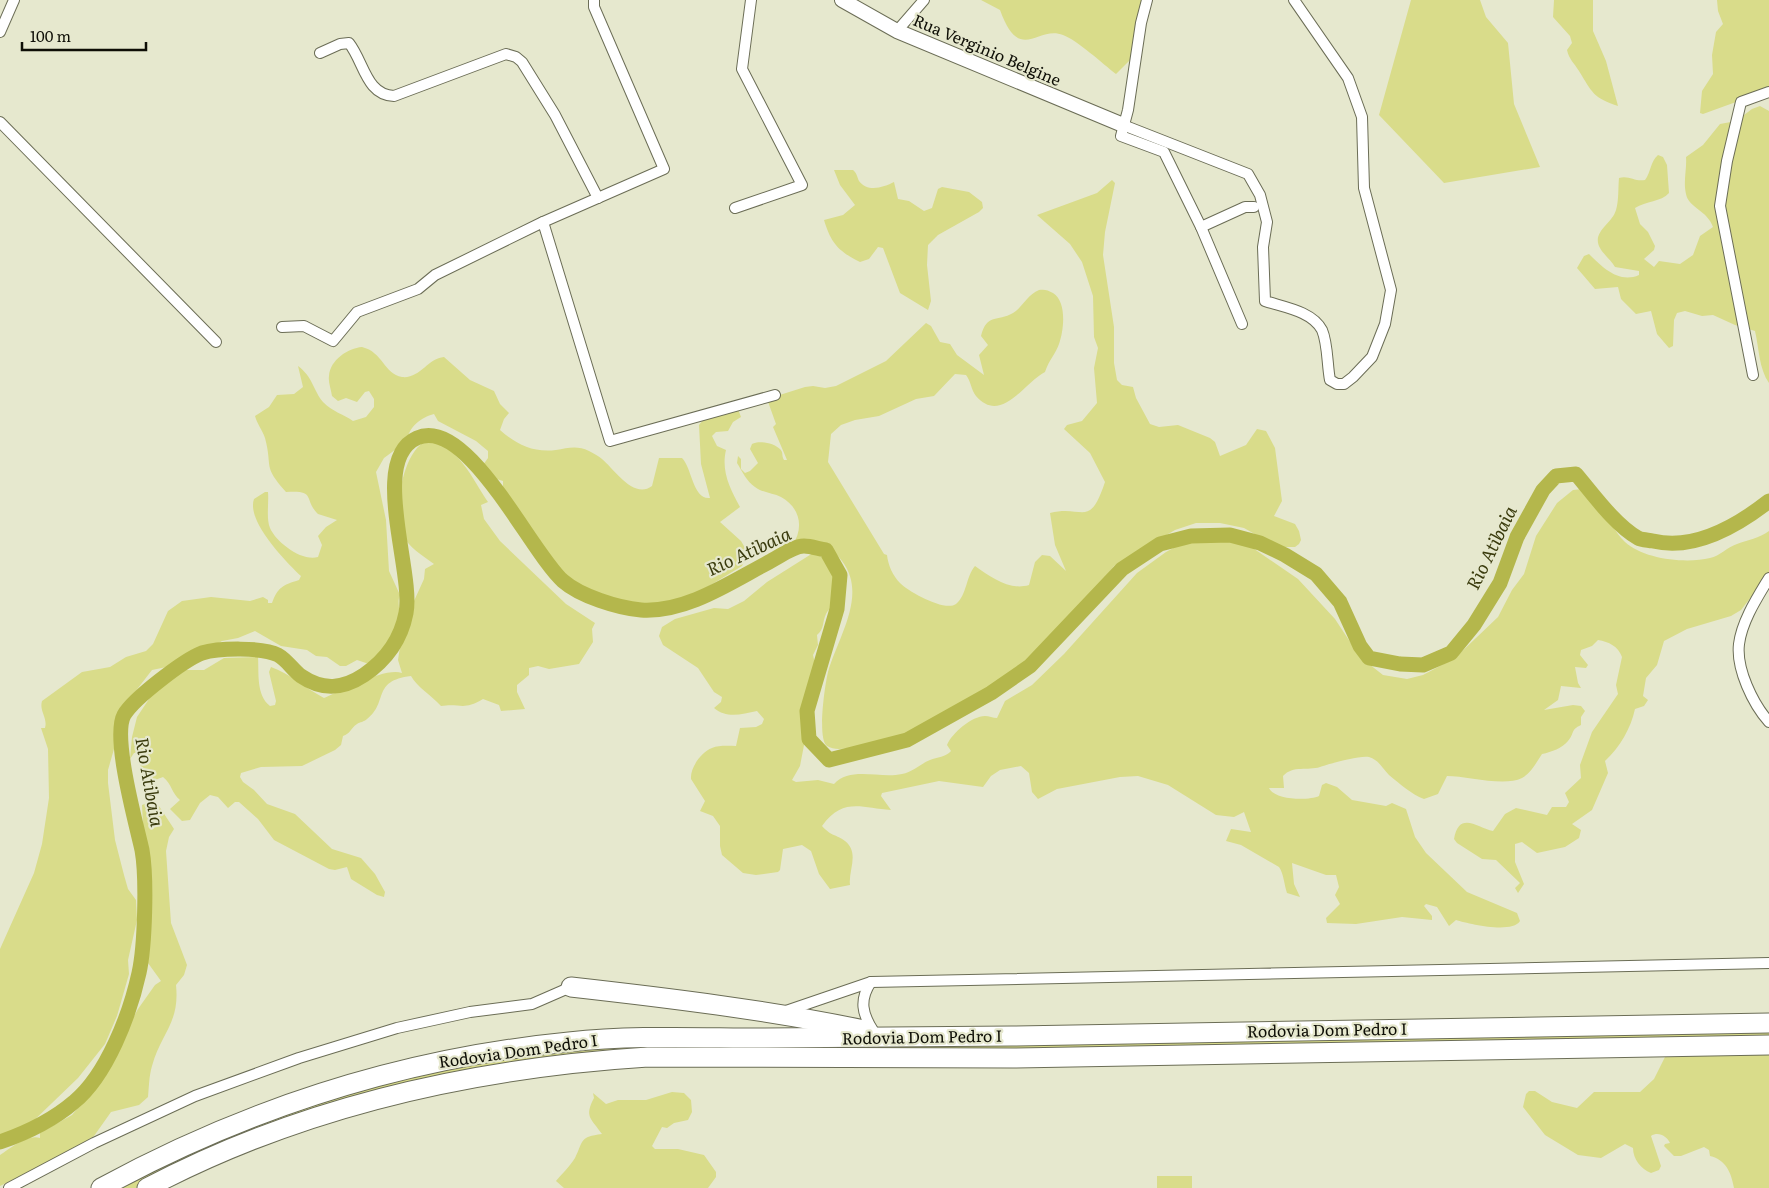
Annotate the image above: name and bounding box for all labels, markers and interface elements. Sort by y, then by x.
street label: Rua Verginio Belgine [910,7,1065,91]
scale bar [22,20,146,52]
text: 100 m [30,24,71,47]
water label: Rio Atibaia [1459,500,1523,594]
water label: Rio Atibaia [702,519,796,582]
water label: Rio Atibaia [129,735,172,829]
street label: Rodovia Dom Pedro I [1247,1016,1407,1042]
street label: Rodovia Dom Pedro I [842,1023,1002,1049]
street label: Rodovia Dom Pedro I [437,1027,599,1073]

